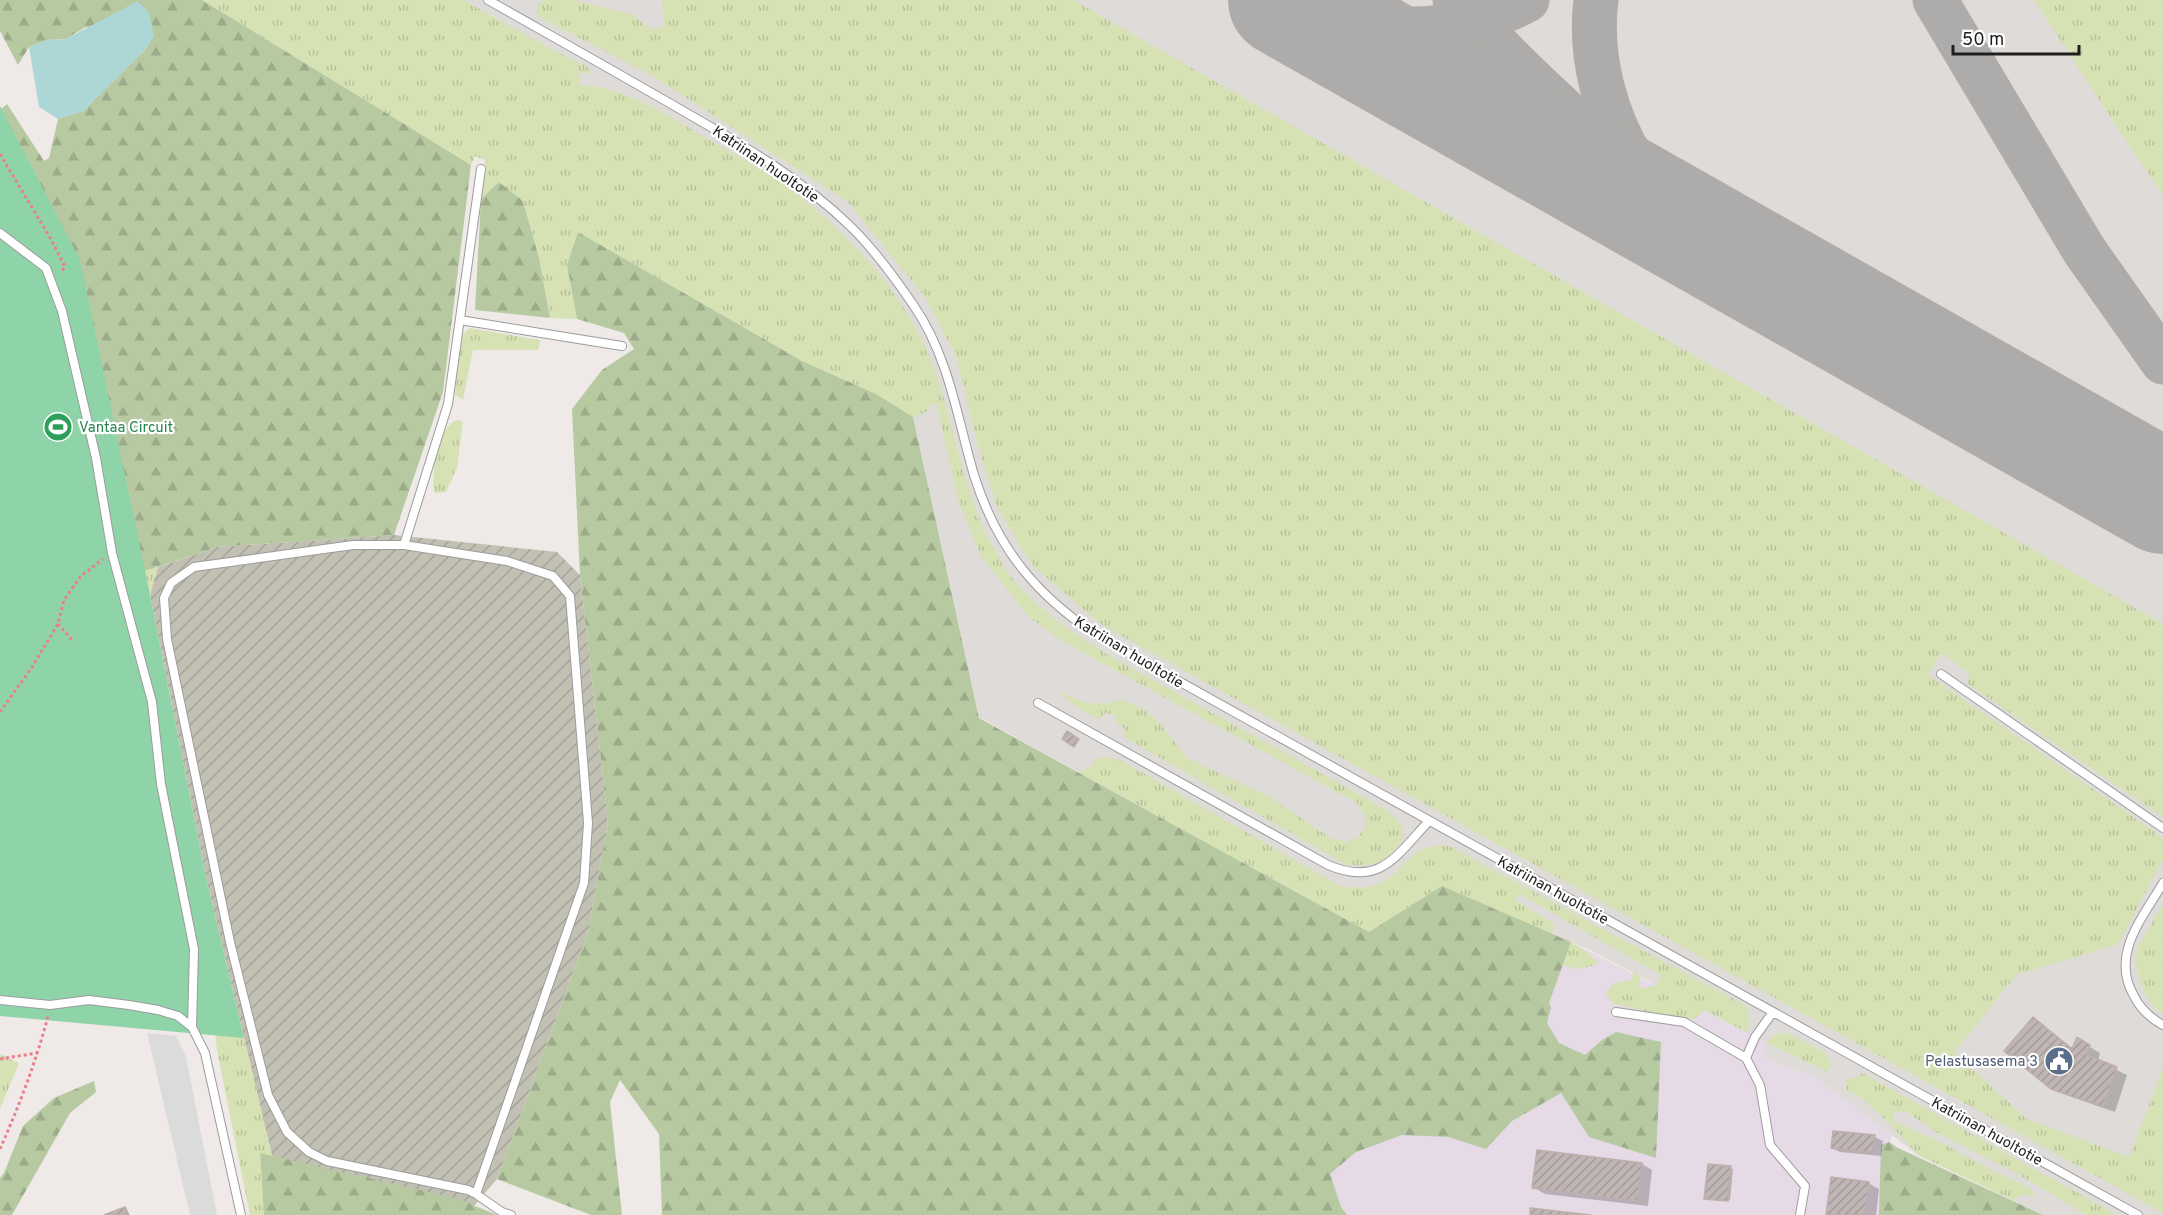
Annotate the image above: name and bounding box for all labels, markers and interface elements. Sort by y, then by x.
scale bar [1953,18,2079,56]
text: 50 m [1962,29,2004,52]
street label: Katriinan huoltotie [708,123,822,208]
sports icon: Vantaa Circuit [42,411,74,443]
place label: Vantaa Circuit [79,419,173,438]
street label: Katriinan huoltotie [1070,613,1186,693]
street label: Katriinan huoltotie [1493,853,1611,930]
public building icon: Pelastusasema 3 [2043,1045,2075,1077]
place label: Pelastusasema 3 [1925,1053,2038,1072]
street label: Katriinan huoltotie [1927,1094,2045,1171]

